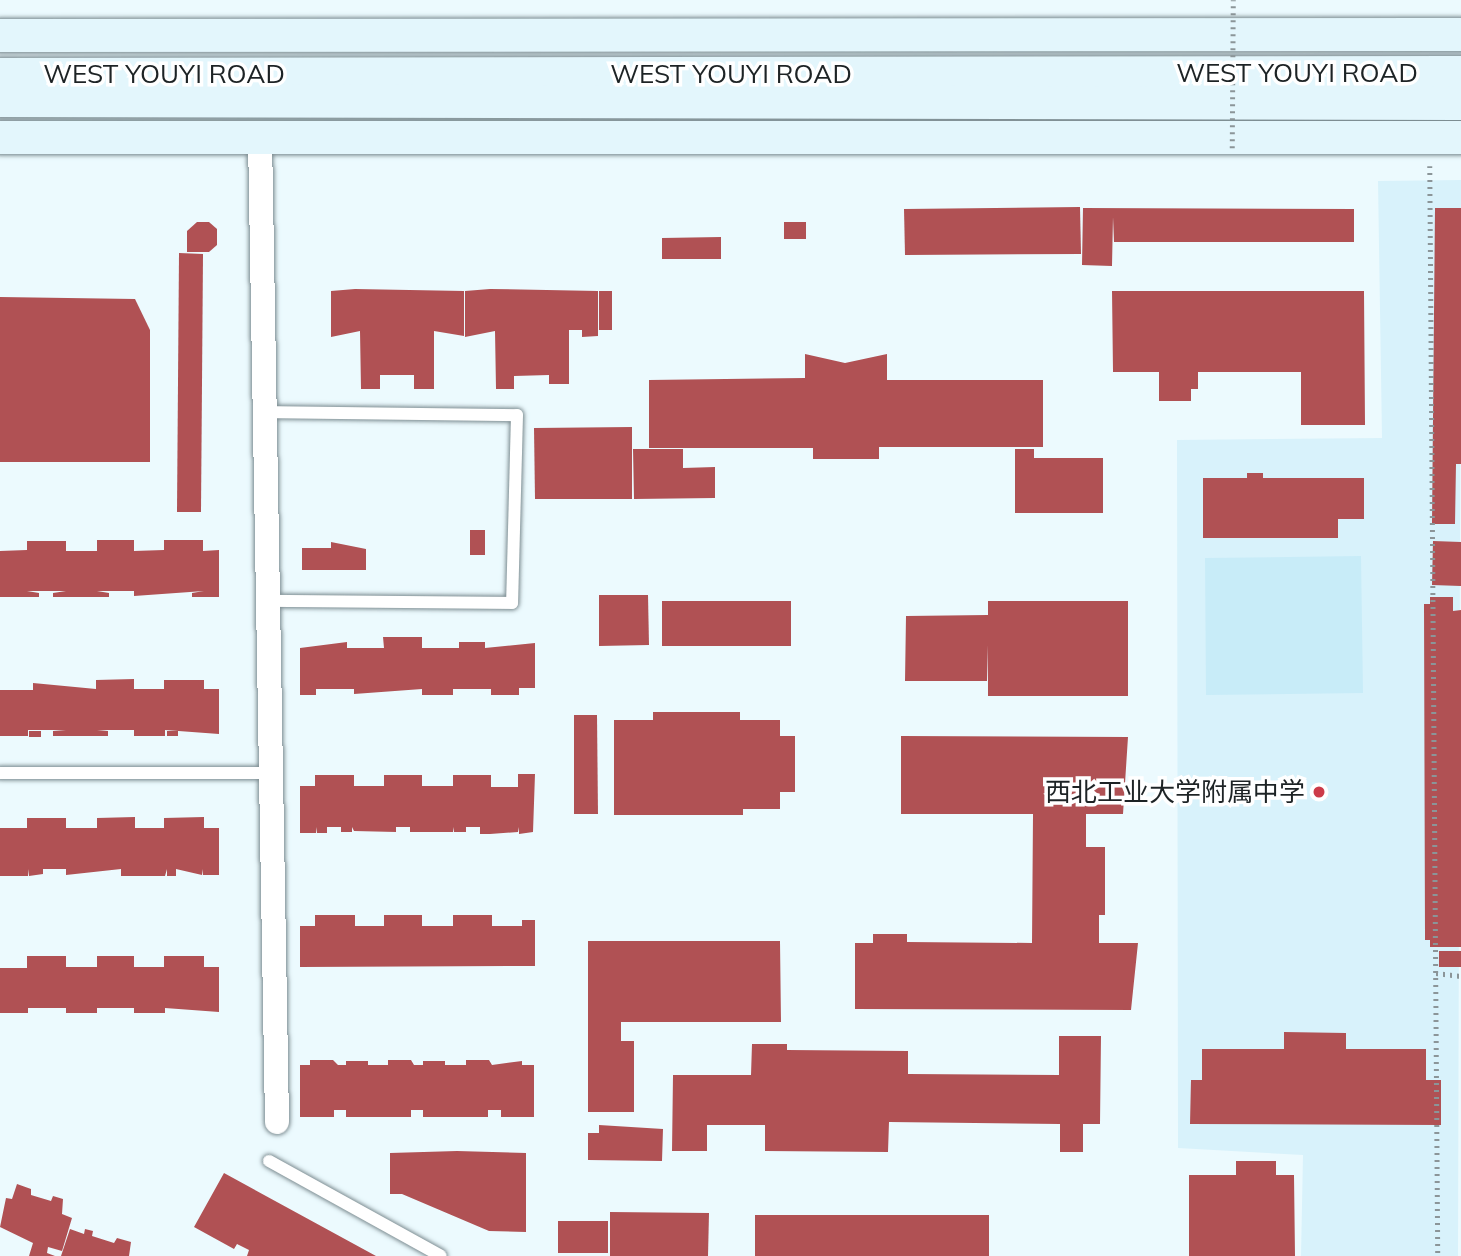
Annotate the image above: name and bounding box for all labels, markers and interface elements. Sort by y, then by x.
street label: WEST YOUYI ROAD [1176,57,1418,89]
street label: WEST YOUYI ROAD [43,58,285,90]
street label: WEST YOUYI ROAD [610,58,852,90]
place label: 西北工业大学附属中学 [1045,776,1305,808]
marker: 西北工业大学附属中学 [1311,784,1327,800]

